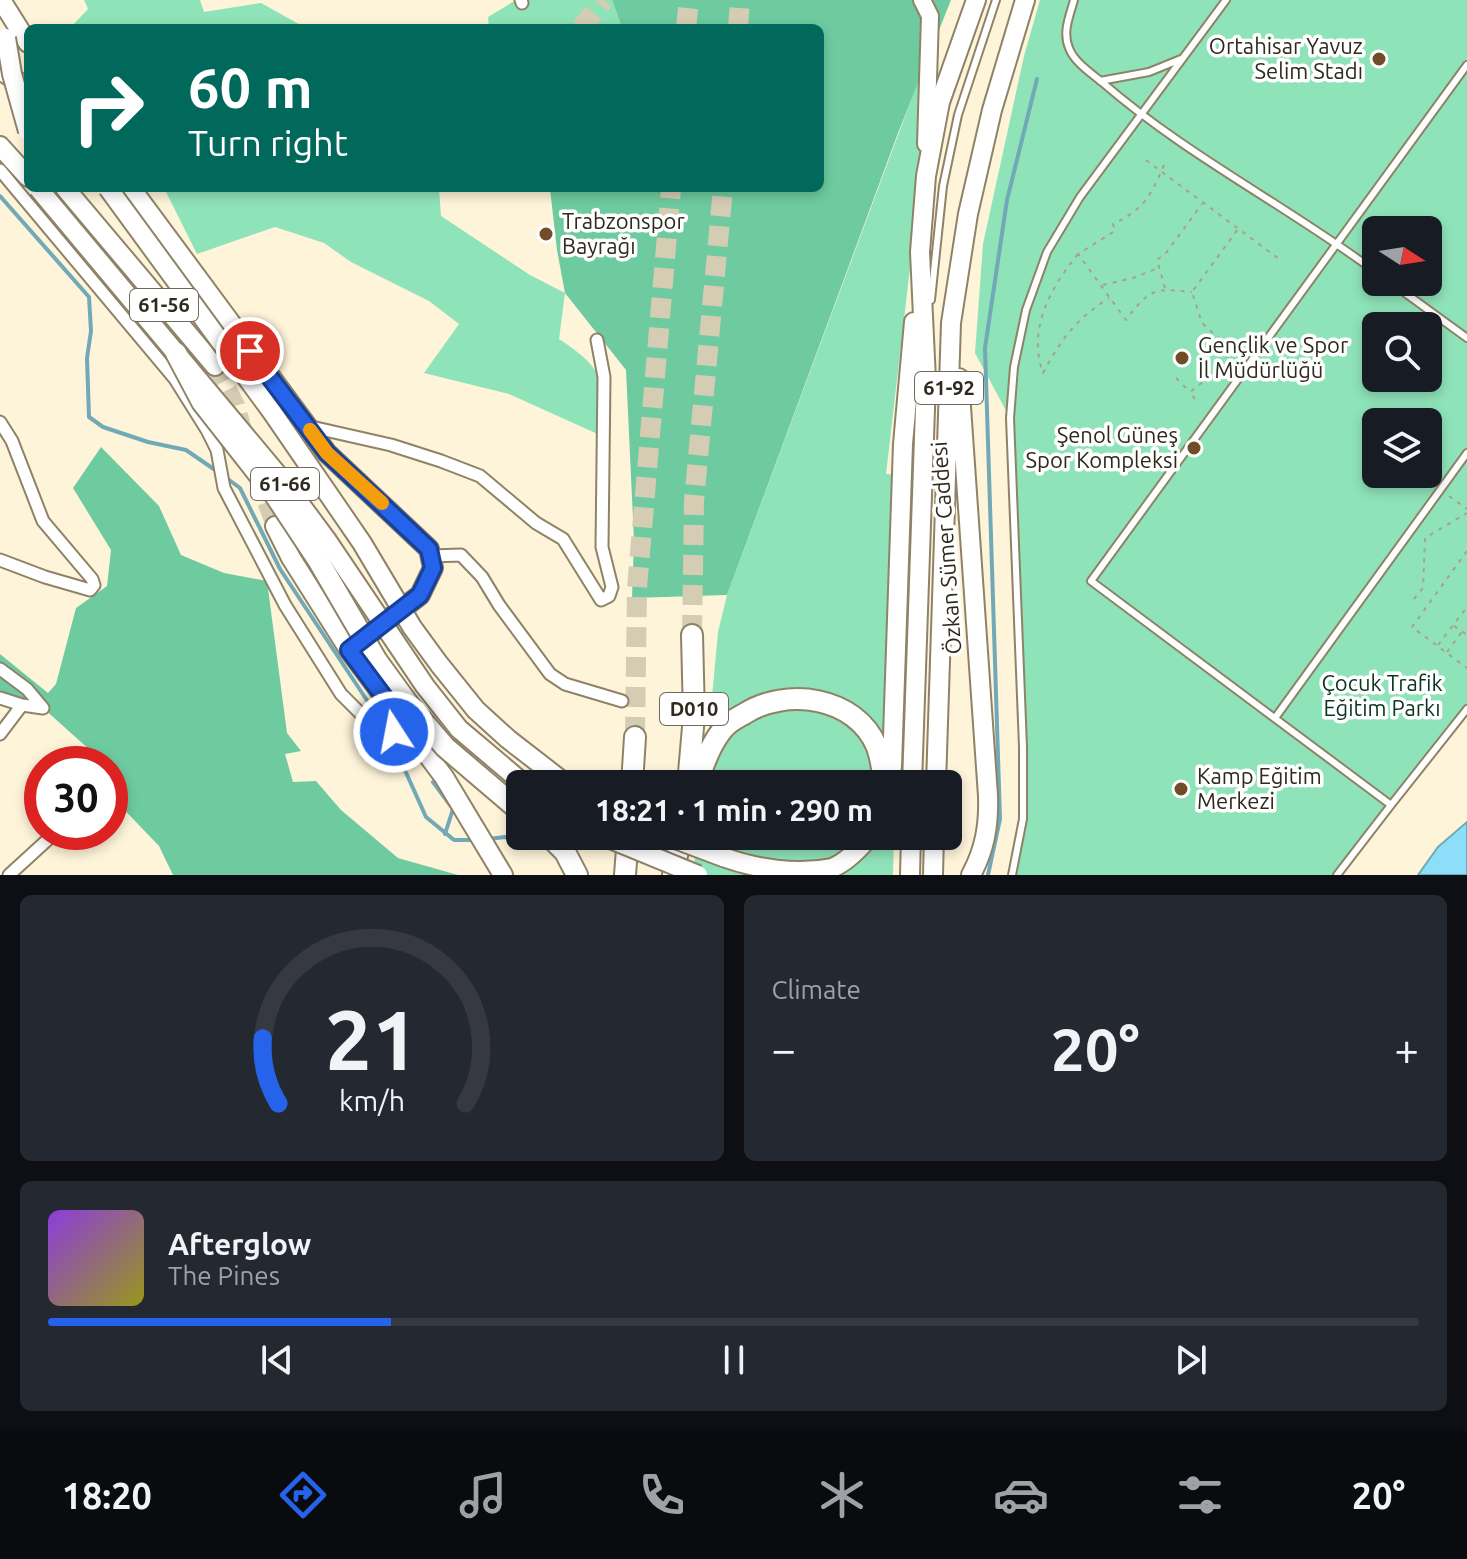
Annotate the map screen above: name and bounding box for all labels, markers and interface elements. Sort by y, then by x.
place label: Ortahisar Yavuz Selim Stadı [1209,33,1363,83]
marker: Ortahisar Yavuz Selim Stadı [1370,50,1388,68]
icon: right [56,56,160,160]
text: 60 m [188,56,313,119]
text: Turn right [188,122,348,163]
place label: Trabzonspor Bayrağı [562,208,685,258]
north arrow [1362,216,1442,296]
map controls [1362,216,1442,488]
marker: Trabzonspor Bayrağı [537,225,555,243]
road number: 61-56 [130,289,198,321]
button: search [1362,312,1442,392]
pin [216,317,284,385]
icon: arrive [228,329,272,373]
place label: Gençlik ve Spor İl Müdürlüğü [1198,332,1349,382]
marker: Gençlik ve Spor İl Müdürlüğü [1173,349,1191,367]
road number: 61-92 [915,372,983,404]
button: layers [1362,408,1442,488]
place label: Şenol Güneş Spor Kompleksi [1026,422,1178,472]
marker: Şenol Güneş Spor Kompleksi [1185,439,1203,457]
street label: Özkan Sümer Caddesi [926,441,965,655]
road number: 61-66 [251,468,319,500]
park label: Çocuk Trafik Eğitim Parkı [1321,670,1443,720]
position arrow [352,690,436,774]
road number: D010 [660,693,728,725]
speed limit sign: 30 [24,746,128,850]
place label: Kamp Eğitim Merkezi [1197,763,1322,813]
marker: Kamp Eğitim Merkezi [1172,780,1190,798]
text: 18:21 · 1 min · 290 m [595,793,873,827]
text: Climate [772,975,861,1004]
text: 21 [325,992,419,1086]
text: 20° [1051,1015,1140,1082]
text: − [772,1024,796,1073]
text: + [1394,1024,1419,1073]
text: km/h [339,1084,405,1116]
text: Afterglow [168,1227,311,1261]
text: The Pines [168,1261,280,1290]
icon: previous [255,1338,299,1382]
icon: pause [712,1338,756,1382]
icon: next [1169,1338,1213,1382]
icon: directions [275,1467,331,1523]
icon: music [455,1467,511,1523]
icon: phone [634,1467,690,1523]
icon: climate [814,1467,870,1523]
icon: car [993,1467,1049,1523]
icon: filters [1172,1467,1228,1523]
text: 18:20 [62,1475,152,1516]
text: 20° [1352,1475,1405,1516]

